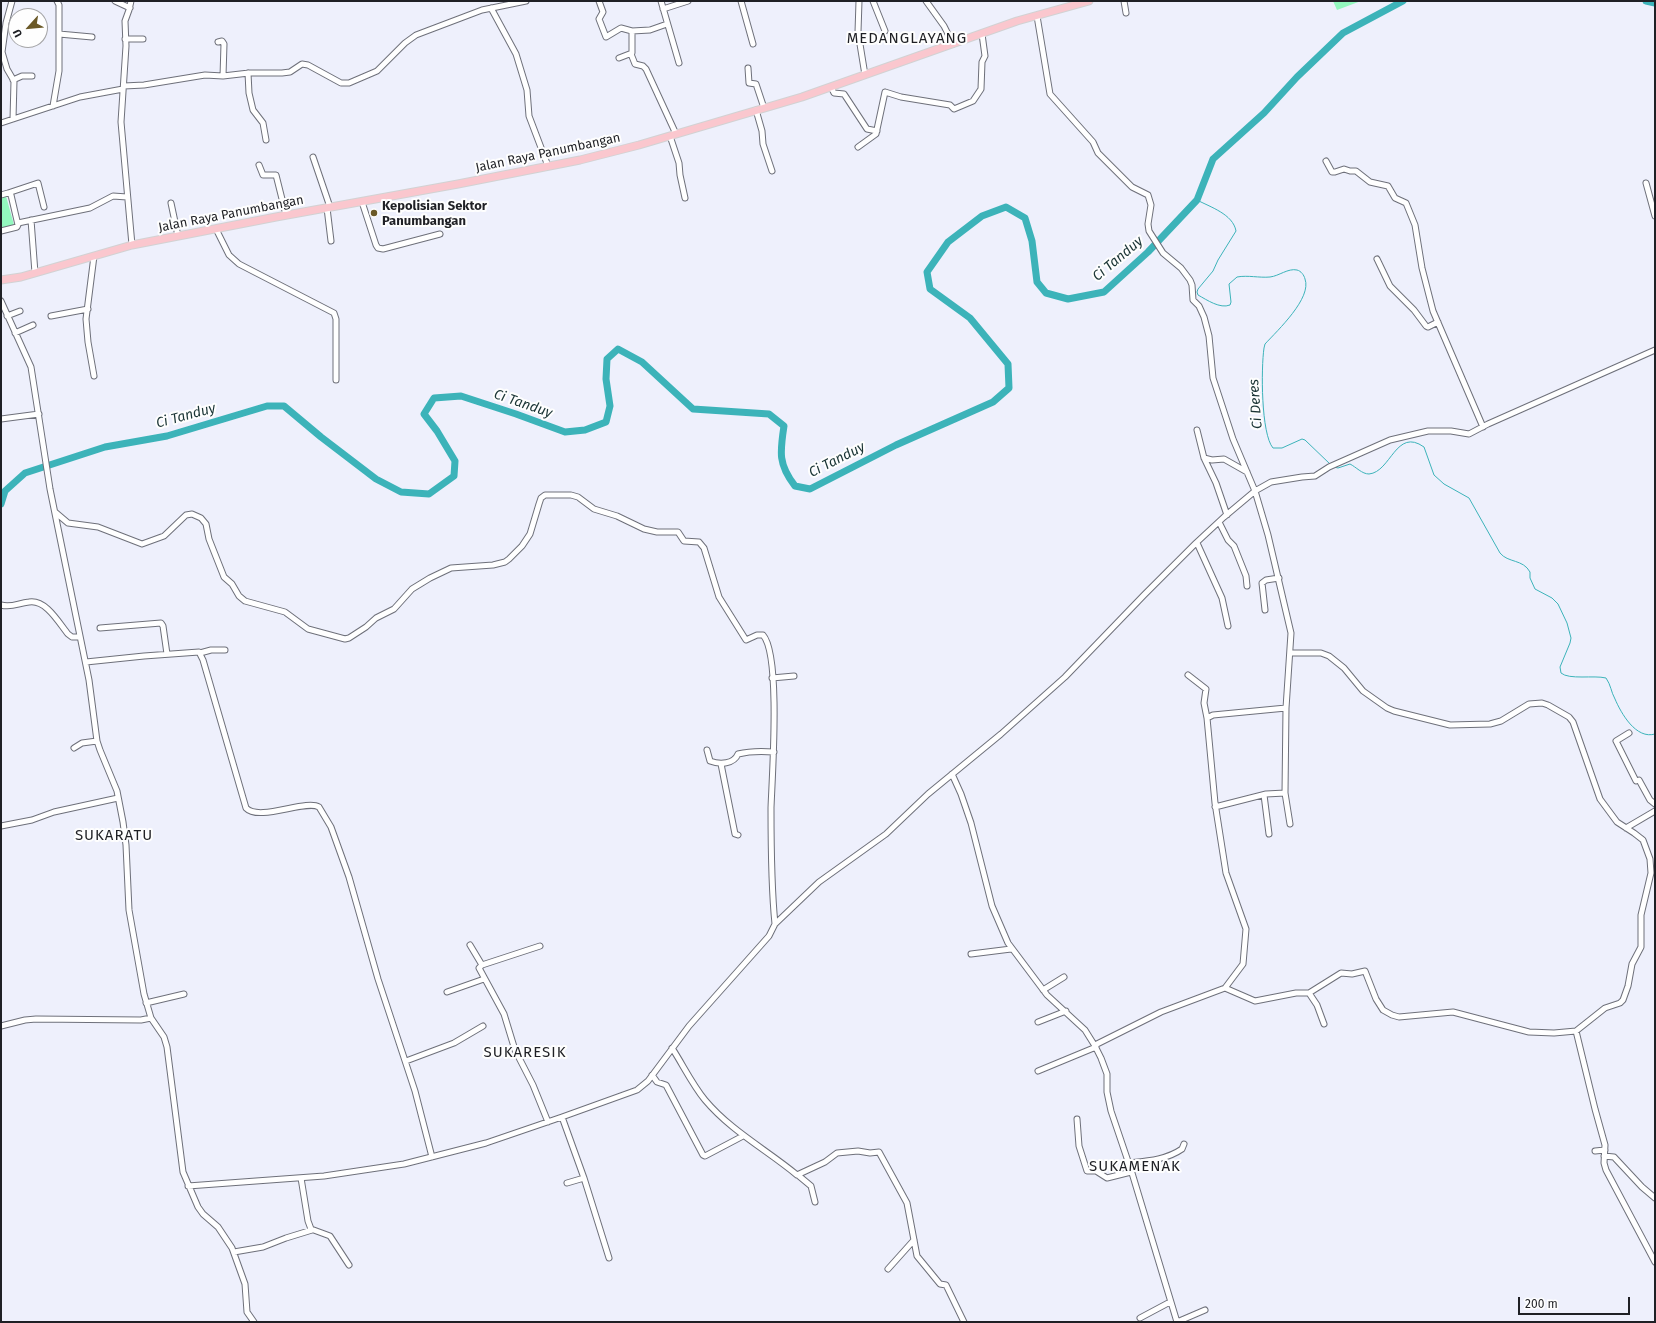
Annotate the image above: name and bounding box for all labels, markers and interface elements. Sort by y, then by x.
north arrow [8,8,48,48]
text: U [10,27,25,39]
district label: MEDANGLAYANG [847,30,967,48]
street label: Jalan Raya Panumbangan [474,130,622,176]
street label: Jalan Raya Panumbangan [157,192,305,236]
place label: Kepolisian Sektor Panumbangan [382,198,487,229]
marker: Kepolisian Sektor Panumbangan [369,208,379,218]
water label: Ci Tanduy [1089,233,1147,285]
water label: Ci Deres [1246,378,1266,430]
water label: Ci Tanduy [491,386,555,422]
water label: Ci Tanduy [154,400,218,432]
water label: Ci Tanduy [806,439,868,481]
district label: SUKARATU [75,827,153,845]
district label: SUKARESIK [484,1044,566,1062]
district label: SUKAMENAK [1089,1158,1181,1176]
scale bar [1520,1289,1632,1315]
text: 200 m [1525,1297,1558,1311]

